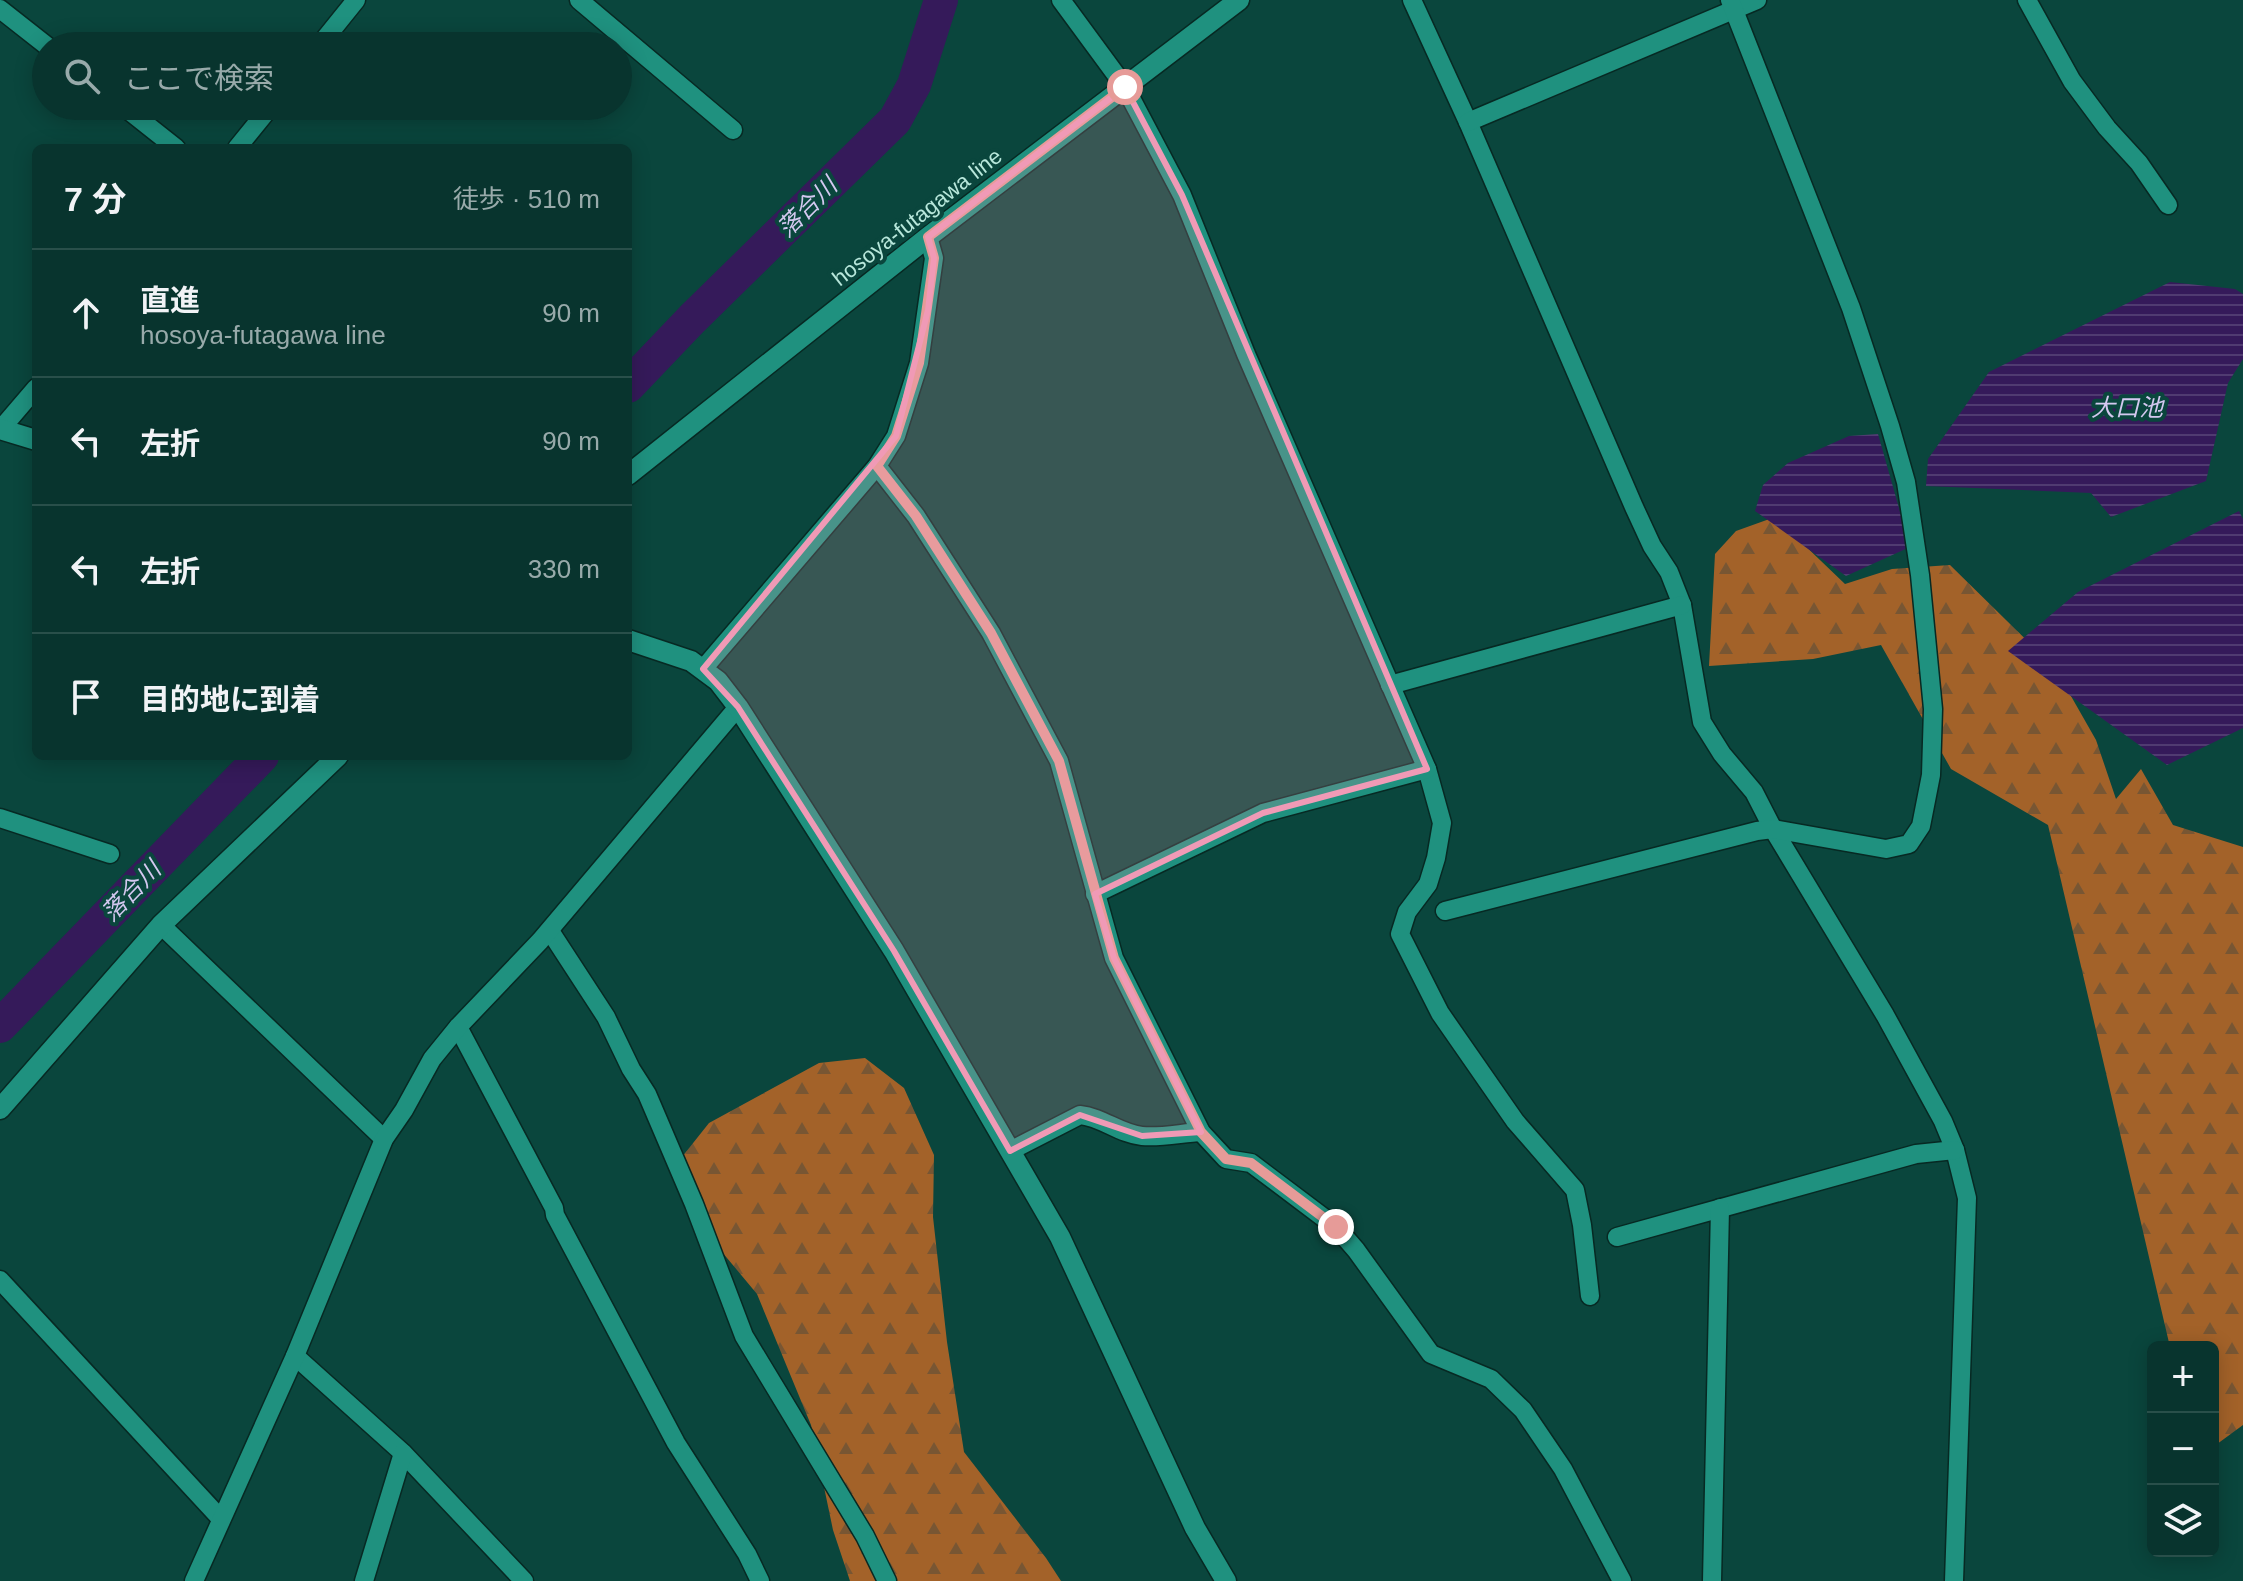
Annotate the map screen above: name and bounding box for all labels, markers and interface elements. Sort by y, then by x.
search box [32,32,632,120]
icon: search [60,54,104,98]
text: ここで検索 [124,62,274,95]
route start [1107,69,1143,105]
street label: hosoya-futagawa line [827,143,1007,291]
water label: 落合川 [772,170,844,242]
text: 7 分 [64,180,126,218]
text: 徒歩 · 510 m [453,184,600,214]
text: 直進 [140,284,200,317]
icon: ahead [64,291,108,335]
text: 90 m [542,298,600,328]
text: hosoya-futagawa line [140,320,386,350]
water label: 大口池 [2091,394,2165,421]
icon: left [64,419,108,463]
text: 90 m [542,426,600,456]
text: 左折 [140,427,200,460]
icon: left [64,547,108,591]
text: 330 m [528,554,600,584]
text: 左折 [140,555,200,588]
icon: arrive [64,675,108,719]
text: 目的地に到着 [140,683,320,716]
water label: 落合川 [96,854,168,926]
route end [1318,1209,1354,1245]
map controls [2147,1341,2219,1557]
button: + [2147,1341,2219,1413]
button: − [2147,1413,2219,1485]
button: layers [2147,1485,2219,1557]

